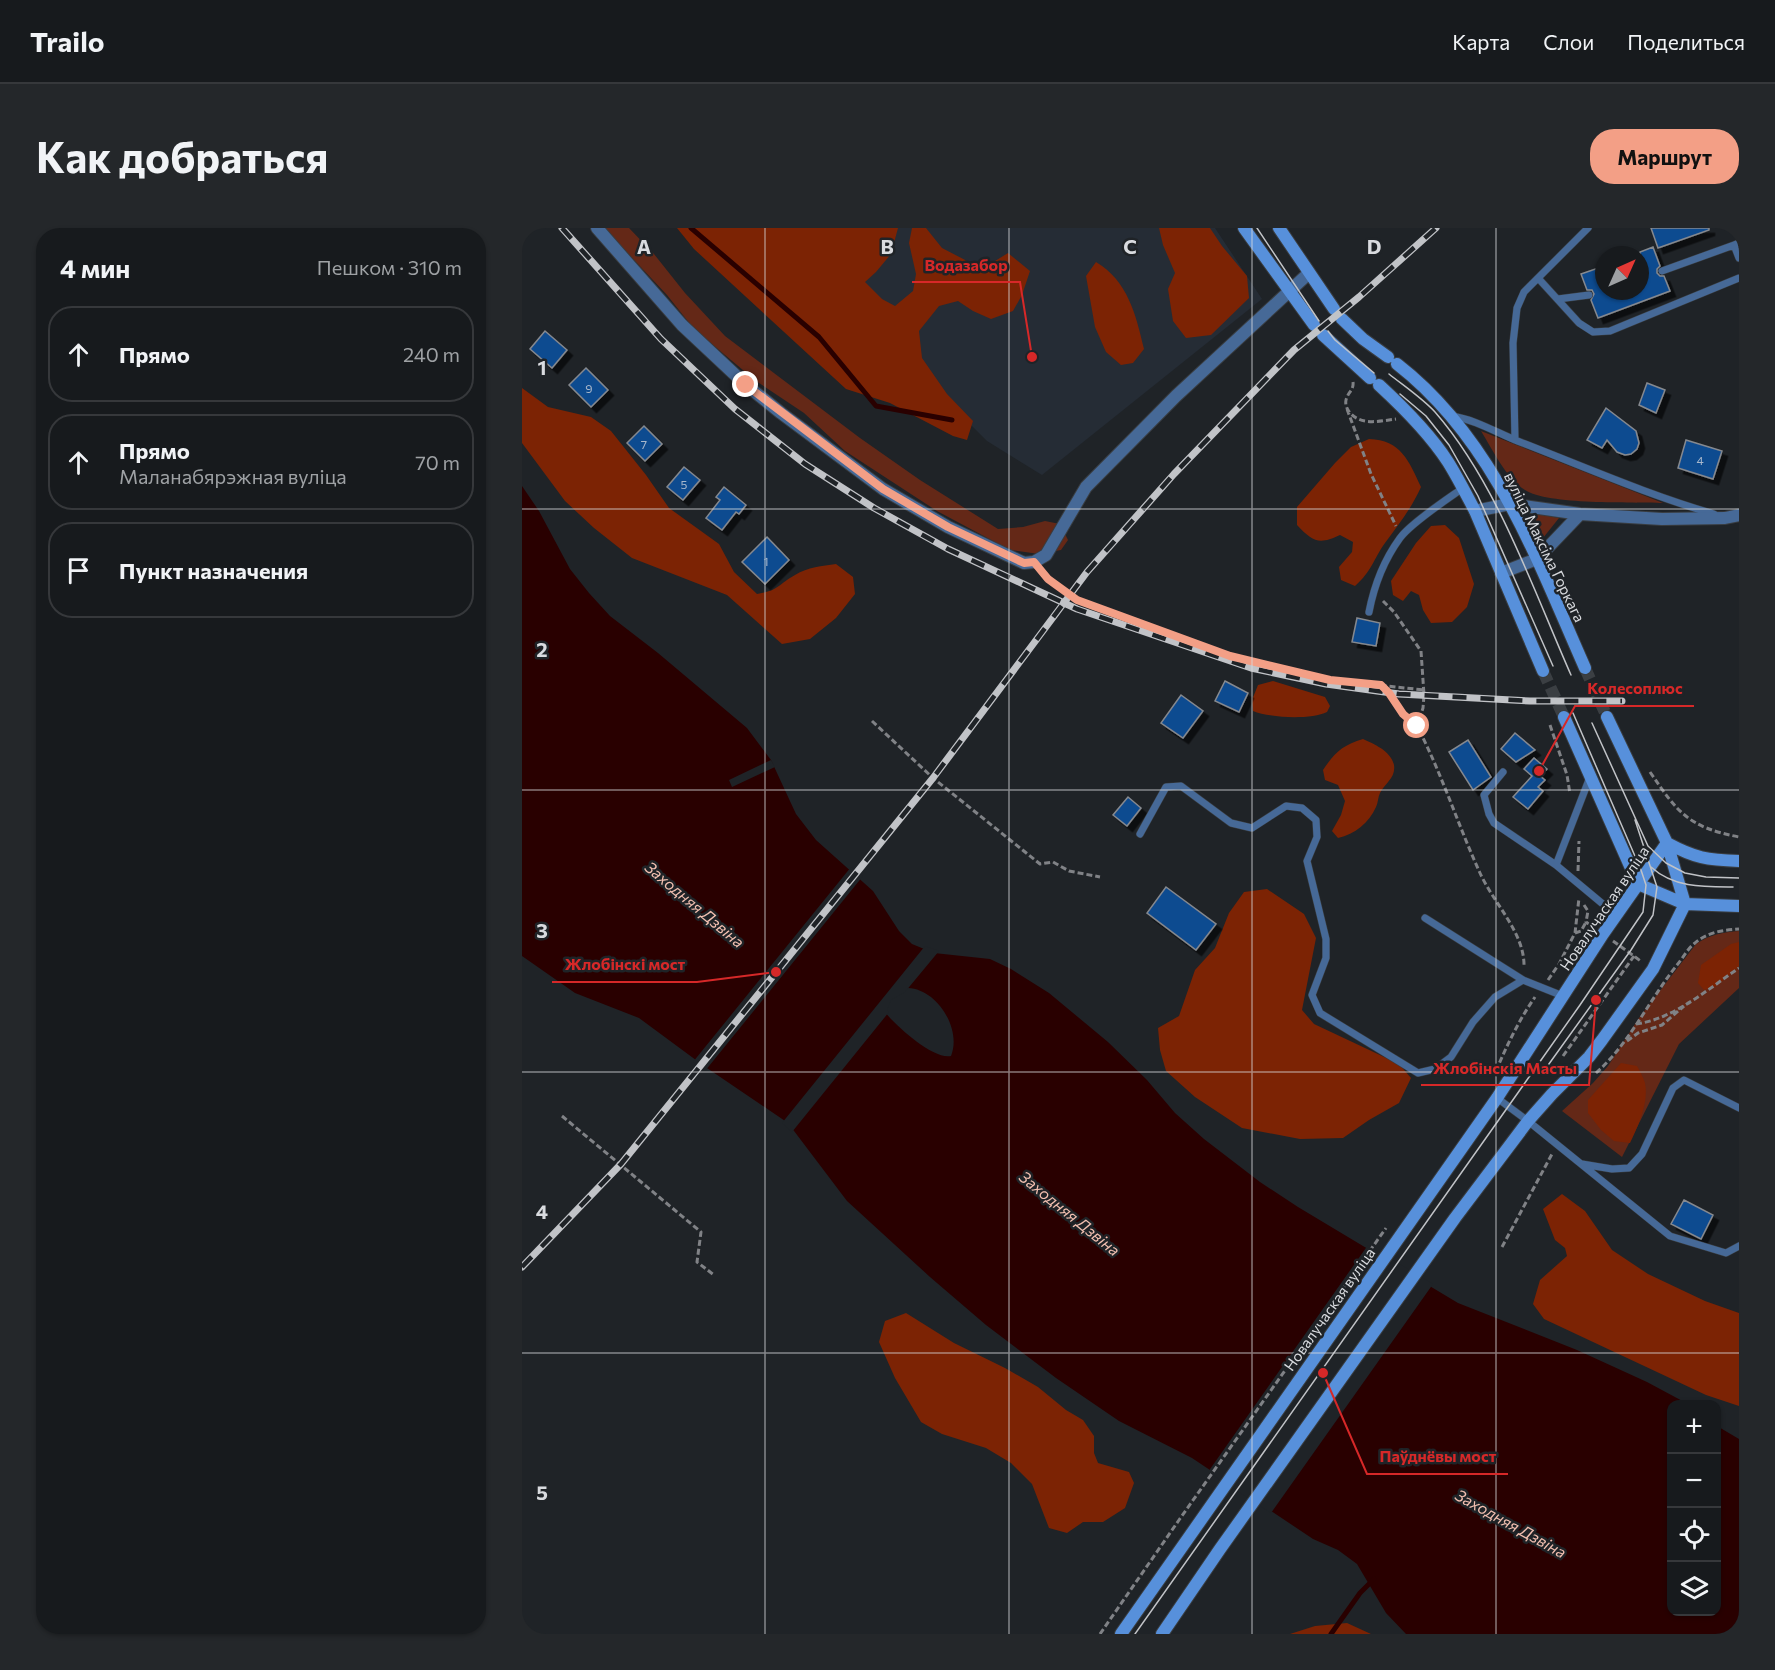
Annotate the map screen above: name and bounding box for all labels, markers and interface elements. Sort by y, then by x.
text: Trailo [30,24,105,58]
text: Карта [1452,29,1510,54]
text: Слои [1543,29,1594,54]
text: Поделиться [1627,29,1745,54]
button: Маршрут [1590,129,1739,184]
text: Как добраться [36,130,328,182]
text: A [637,234,651,258]
text: B [880,234,894,258]
text: C [1123,234,1137,258]
text: D [1367,234,1381,258]
north arrow [1595,246,1649,300]
callout: Водазабор [912,248,1020,282]
text: 4 мин [60,252,130,283]
text: Пешком · 310 m [317,255,462,279]
text: Водазабор [924,255,1008,274]
icon: ahead [62,338,95,371]
text: Прямо [119,341,190,368]
text: 240 m [403,342,460,366]
text: 1 [537,355,547,379]
route end [732,371,758,397]
house number: 9 [585,381,593,395]
text: Прямо [119,437,190,464]
house number: 7 [641,437,647,451]
icon: ahead [62,446,95,479]
text: 70 m [415,450,460,474]
house number: 4 [1696,453,1704,467]
text: Маланабярэжная вуліца [119,464,347,488]
street label: вуліца Максіма Горкага [1501,469,1589,625]
house number: 5 [681,477,688,491]
icon: arrive [62,554,95,587]
house number: 1 [763,554,769,568]
text: Пункт назначения [119,557,308,584]
text: 2 [536,637,548,661]
callout: Колесоплюс [1575,672,1694,706]
text: Колесоплюс [1587,678,1683,697]
route start [1403,712,1429,738]
street label: Новалучаская вуліца [1556,842,1652,974]
water label: Заходняя Дзвіна [642,857,748,951]
text: 3 [536,918,548,942]
callout: Жлобінскі мост [552,948,697,982]
text: Жлобінскі мост [565,954,686,973]
callout: Жлобінскія Масты [1421,1051,1589,1085]
text: Жлобінскія Масты [1433,1058,1577,1077]
water label: Заходняя Дзвіна [1016,1167,1124,1259]
text: 4 [536,1199,548,1223]
street label: Новалучаская вуліца [1280,1244,1378,1374]
map controls [1667,1400,1721,1616]
button: + [1667,1400,1721,1454]
callout: Паўднёвы мост [1367,1440,1508,1474]
text: Паўднёвы мост [1380,1446,1497,1465]
button: − [1667,1454,1721,1508]
text: 5 [536,1480,548,1504]
water label: Заходняя Дзвіна [1452,1485,1570,1561]
button: locate [1667,1508,1721,1562]
button: layers [1667,1562,1721,1616]

